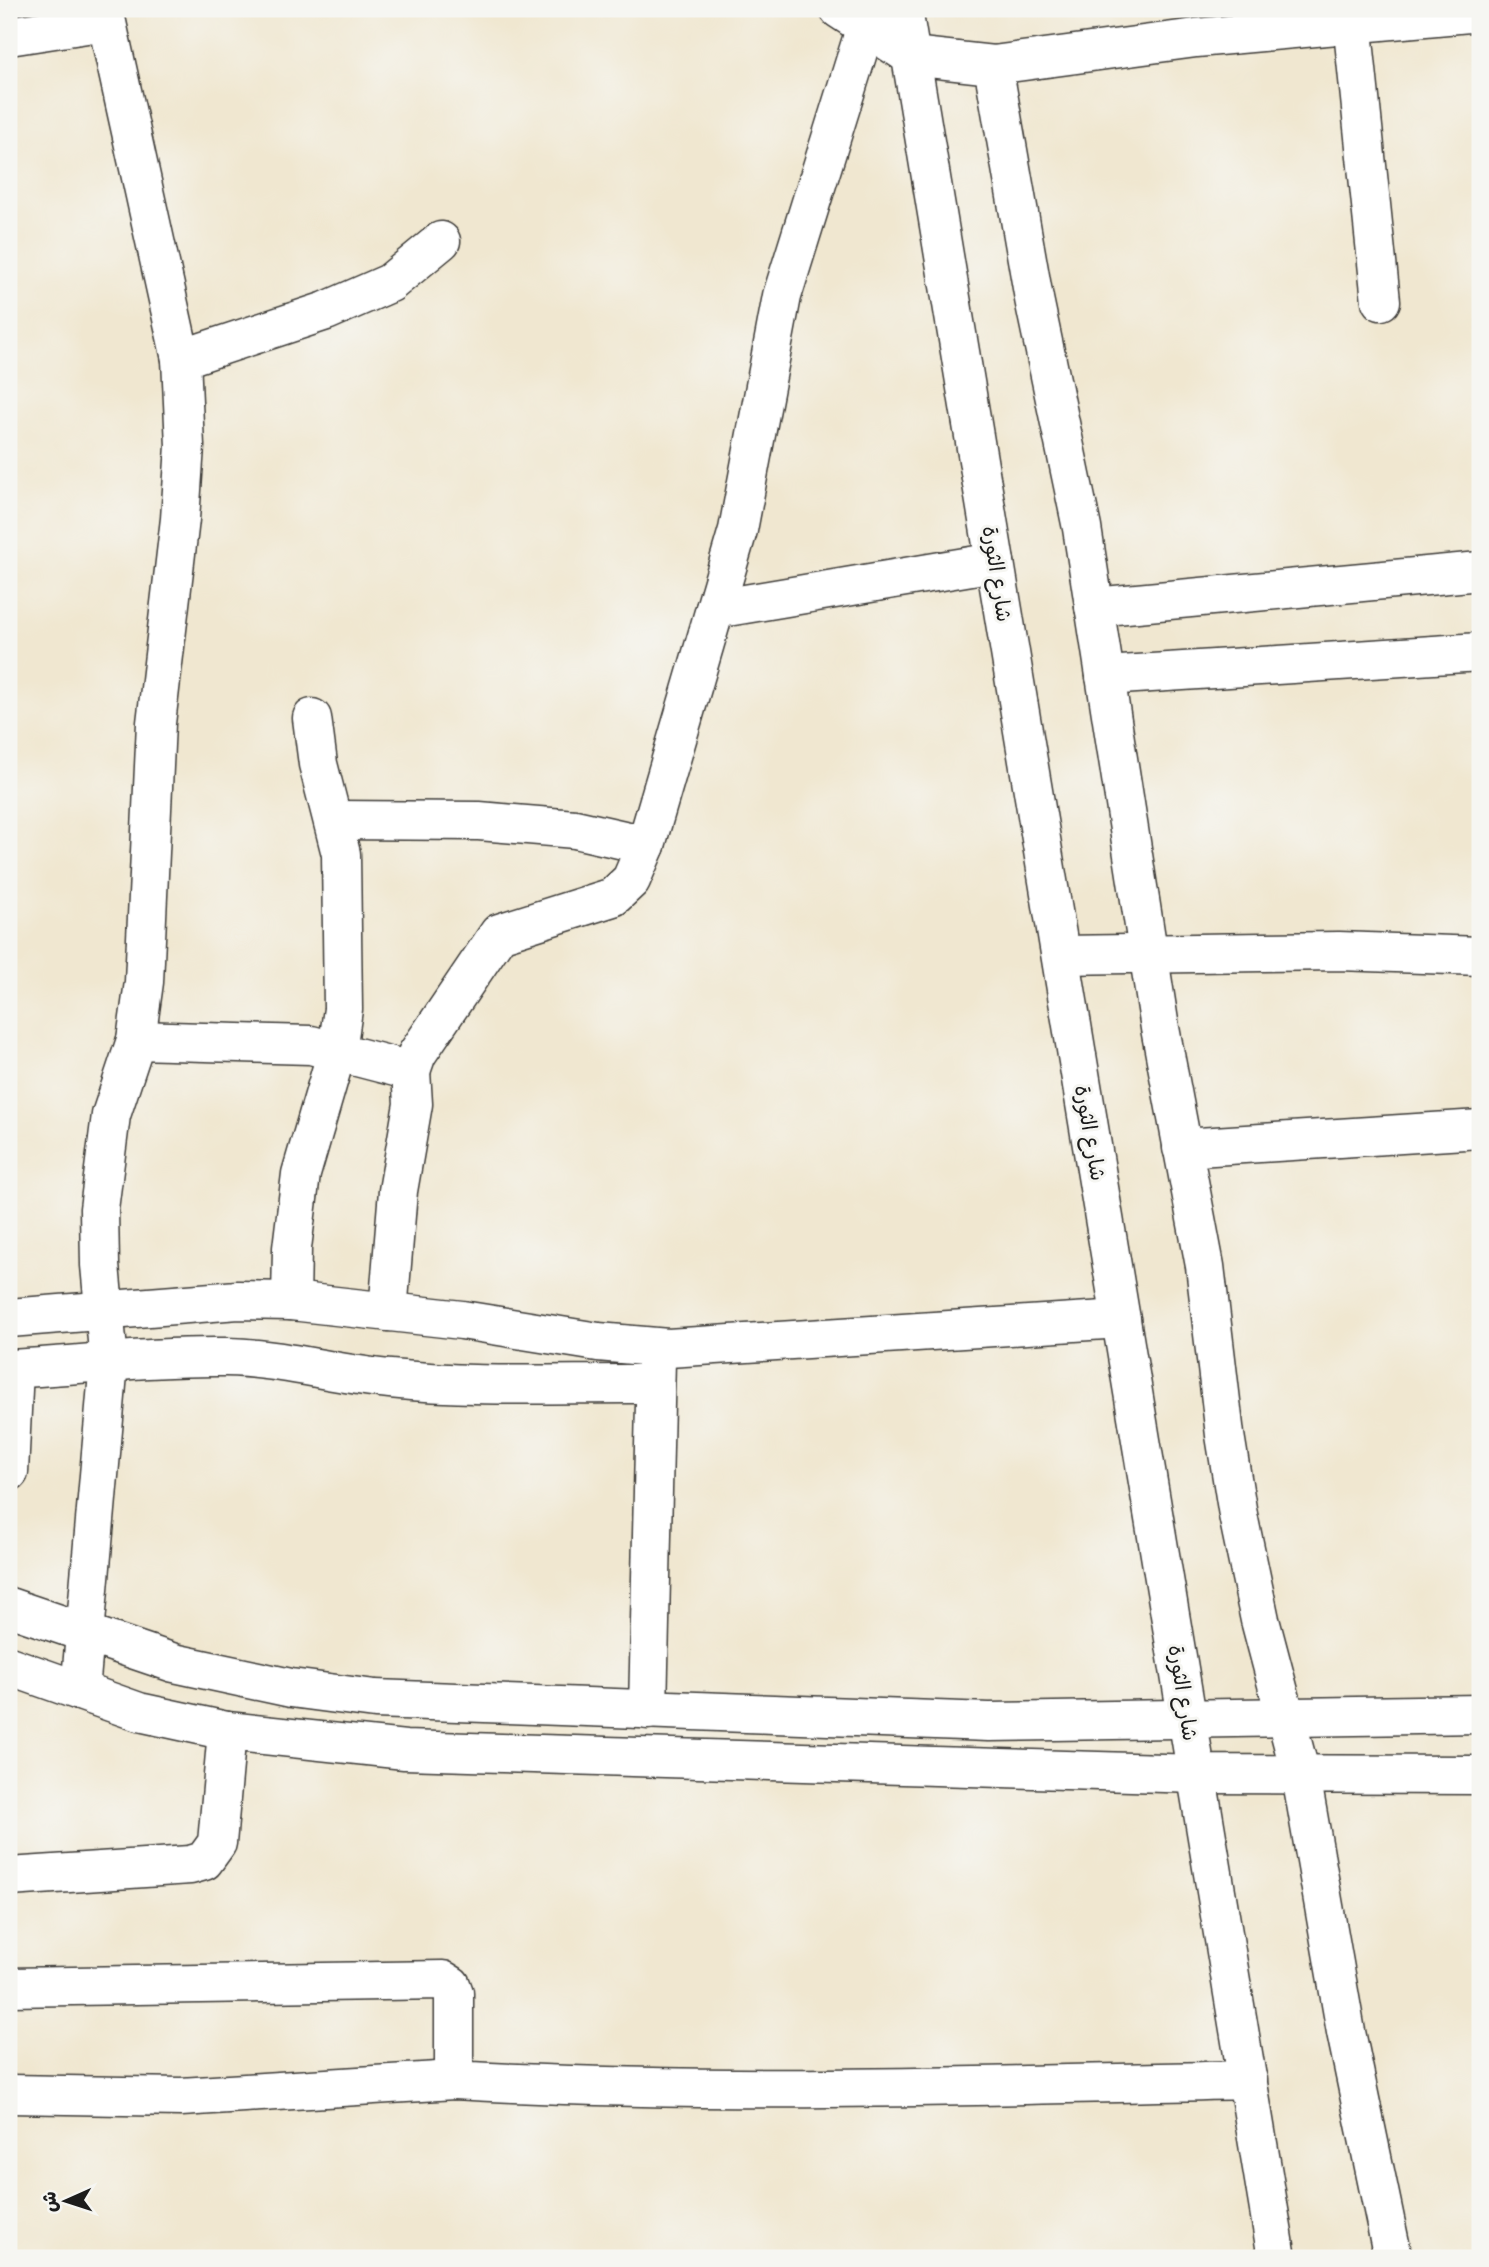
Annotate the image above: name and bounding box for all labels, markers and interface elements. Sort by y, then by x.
street label: شارع الثورة [971,523,1023,625]
street label: شارع الثورة [1063,1082,1117,1184]
street label: شارع الثورة [1157,1642,1209,1744]
north arrow [32,2166,102,2236]
text: ش [32,2190,67,2213]

